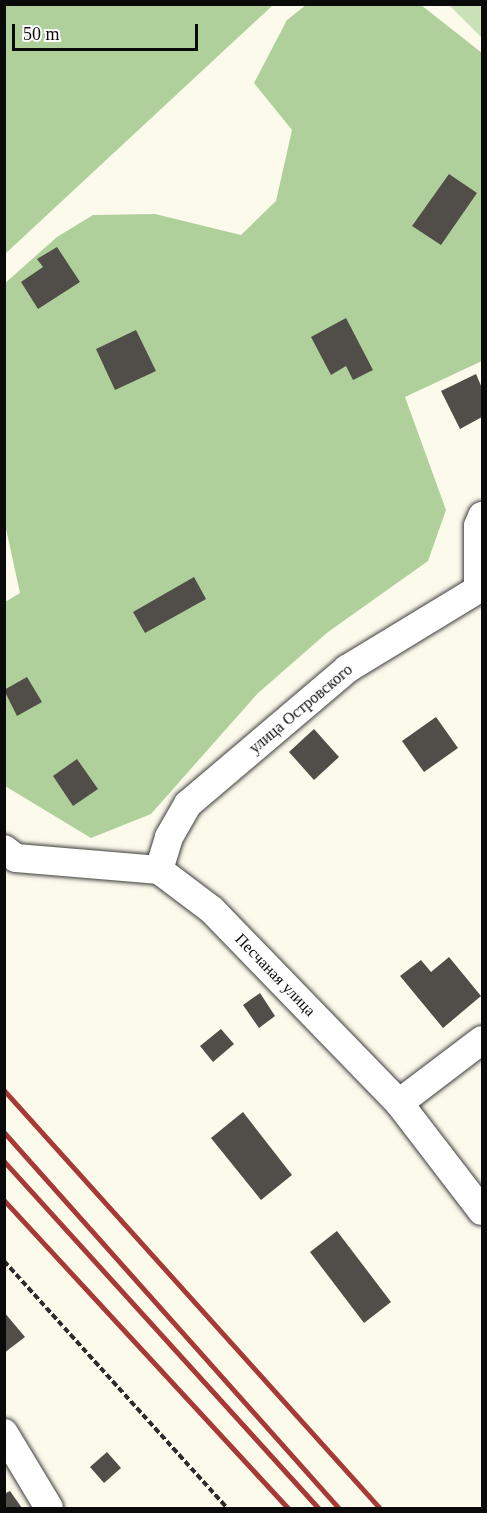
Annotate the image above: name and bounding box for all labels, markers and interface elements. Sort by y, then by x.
scale bar [15,12,201,50]
text: 50 m [23,24,60,44]
street label: улица Островского [245,660,357,758]
street label: Песчаная улица [231,930,319,1020]

